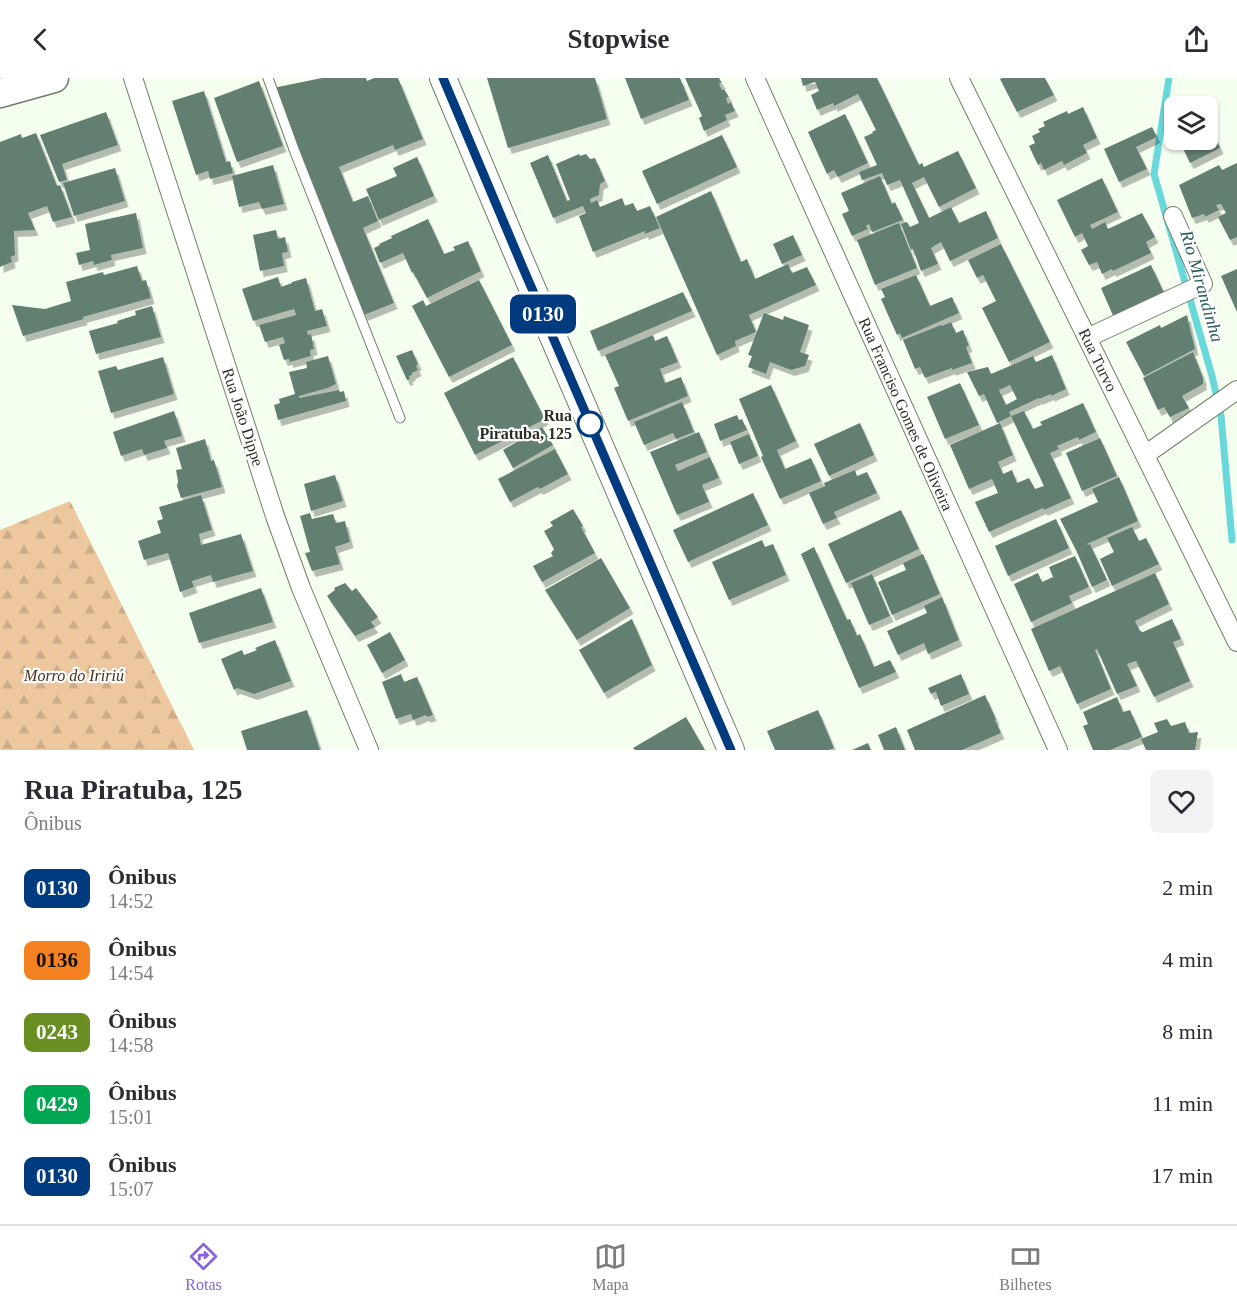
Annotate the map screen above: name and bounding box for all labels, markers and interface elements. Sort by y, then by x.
icon: back [24,23,57,56]
icon: share [1180,23,1213,56]
text: Stopwise [567,24,670,54]
map controls [1164,96,1218,150]
button: layers [1164,96,1218,150]
water label: Rio Mirandinha [1176,227,1228,344]
line badge: 0130 [501,294,585,334]
text: 0130 [522,302,564,326]
street label: Rua Franciso Gomes de Oliveira [856,315,956,513]
street label: Rua Turvo [1075,326,1121,394]
street label: Rua João Dippe [218,366,267,469]
place label: Rua Piratuba, 125 [480,407,572,442]
marker: Rua Piratuba, 125 [577,411,603,437]
park label: Morro do Iririú [23,667,124,684]
button: heart [1150,770,1213,833]
text: Rua Piratuba, 125 [24,774,243,805]
text: Ônibus [24,812,82,834]
text: Ônibus [108,864,177,889]
text: 2 min [1162,875,1213,900]
text: 0130 [36,876,78,900]
text: 14:52 [108,890,154,912]
text: Ônibus [108,936,177,961]
text: 4 min [1162,947,1213,972]
text: 0136 [36,948,78,972]
text: 14:54 [108,962,154,984]
text: Ônibus [108,1008,177,1033]
text: 8 min [1162,1019,1213,1044]
text: 0243 [36,1020,78,1044]
text: 14:58 [108,1034,154,1056]
text: Ônibus [108,1080,177,1105]
text: 11 min [1152,1091,1213,1116]
text: 0429 [36,1092,78,1116]
text: 15:01 [108,1106,154,1128]
text: Ônibus [108,1152,177,1177]
text: 17 min [1151,1163,1213,1188]
text: 0130 [36,1164,78,1188]
text: 15:07 [108,1178,154,1200]
tab: Rotas [185,1240,222,1294]
tab: Mapa [592,1240,629,1294]
tab: Bilhetes [999,1240,1052,1294]

